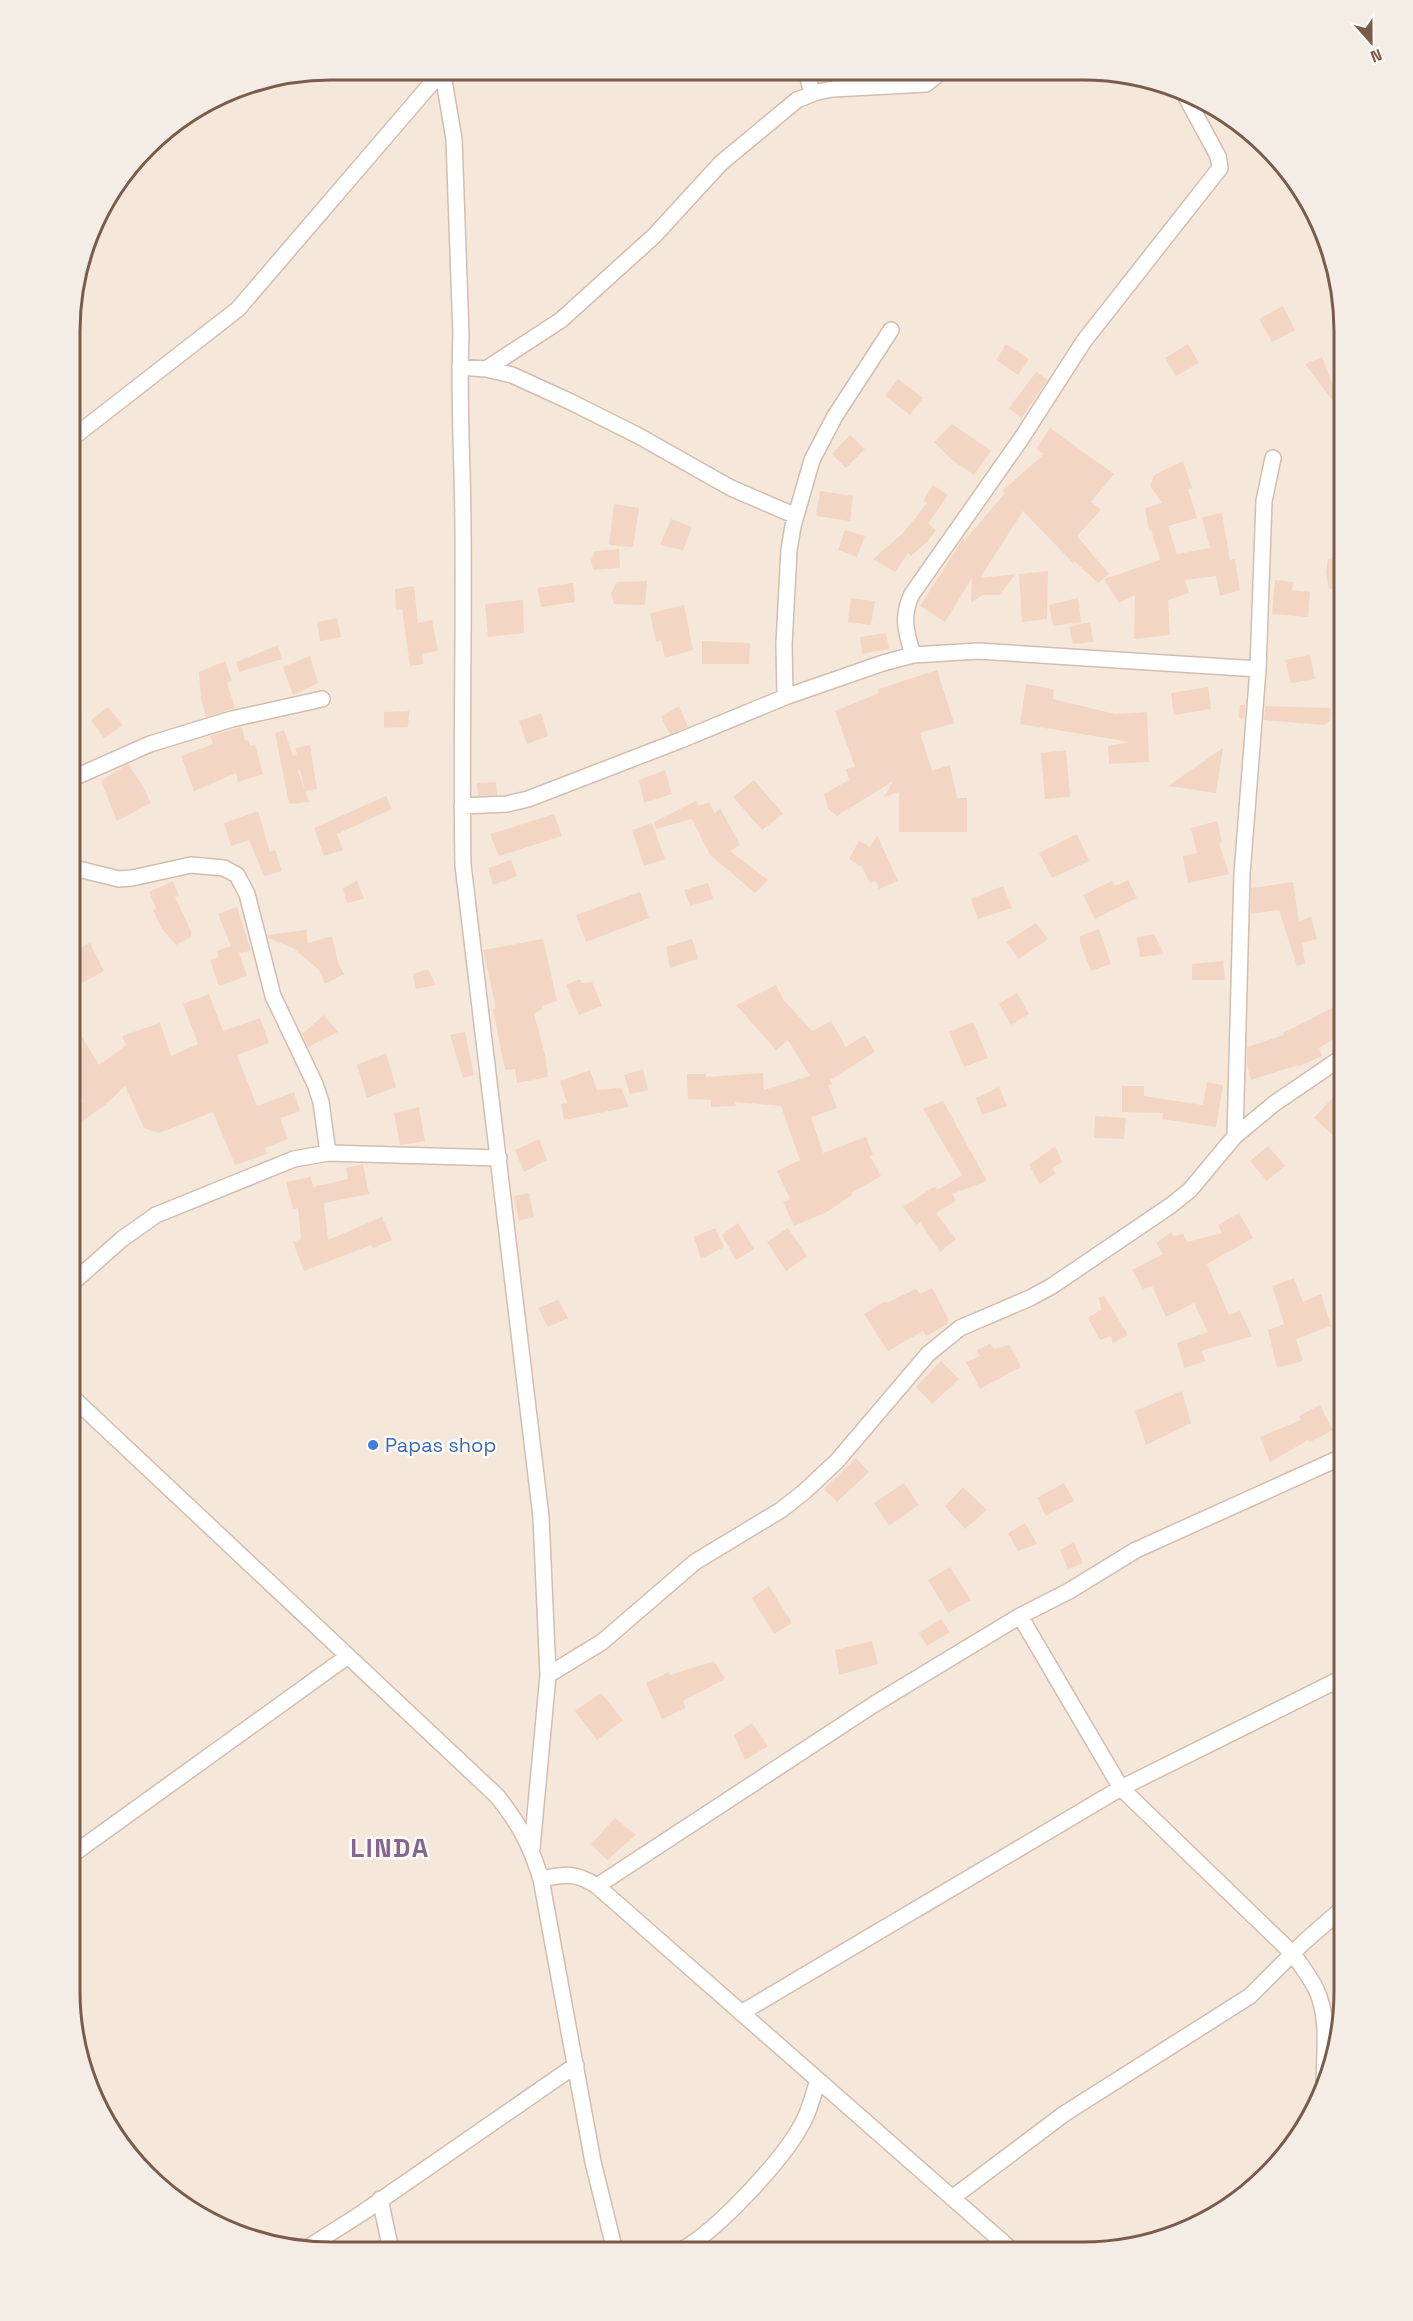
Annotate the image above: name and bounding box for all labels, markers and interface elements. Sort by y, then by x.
north arrow [1341,12,1401,72]
text: N [1367,44,1385,67]
place label: Papas shop [385,1432,496,1458]
marker: Papas shop [366,1438,380,1452]
district label: LINDA [350,1831,430,1865]

